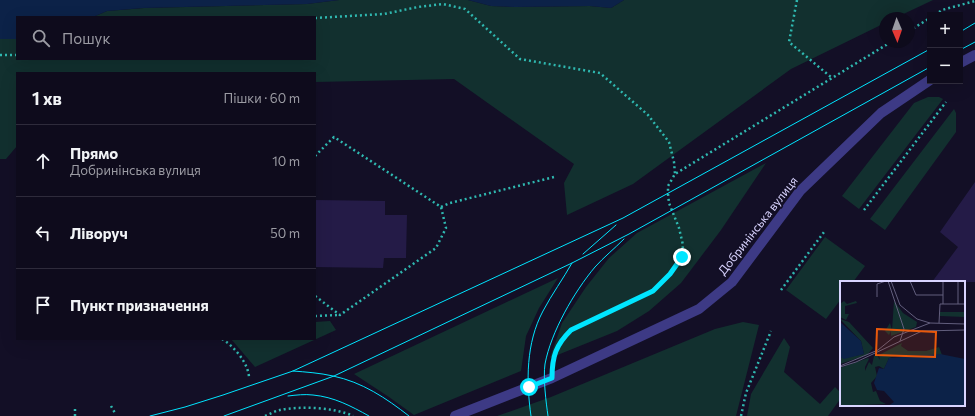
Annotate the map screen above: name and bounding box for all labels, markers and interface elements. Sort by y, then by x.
north arrow [879,12,915,48]
map controls [927,12,963,84]
button: + [927,12,963,48]
search box [16,16,316,60]
icon: search [30,27,52,49]
text: Пошук [62,29,110,47]
button: − [927,48,963,84]
text: 1 хв [32,88,62,109]
text: Пішки · 60 m [223,90,300,106]
text: Прямо [70,144,118,162]
icon: ahead [32,150,54,172]
text: 10 m [272,153,300,169]
text: Добринінська вулиця [70,162,201,178]
street label: Добринінська вулиця [715,173,800,277]
icon: left [32,222,54,244]
text: Ліворуч [70,224,128,242]
text: 50 m [270,225,300,241]
route end [673,248,691,266]
inset map [840,281,965,406]
icon: arrive [32,294,54,316]
text: Пункт призначення [70,296,209,314]
route start [520,378,538,396]

